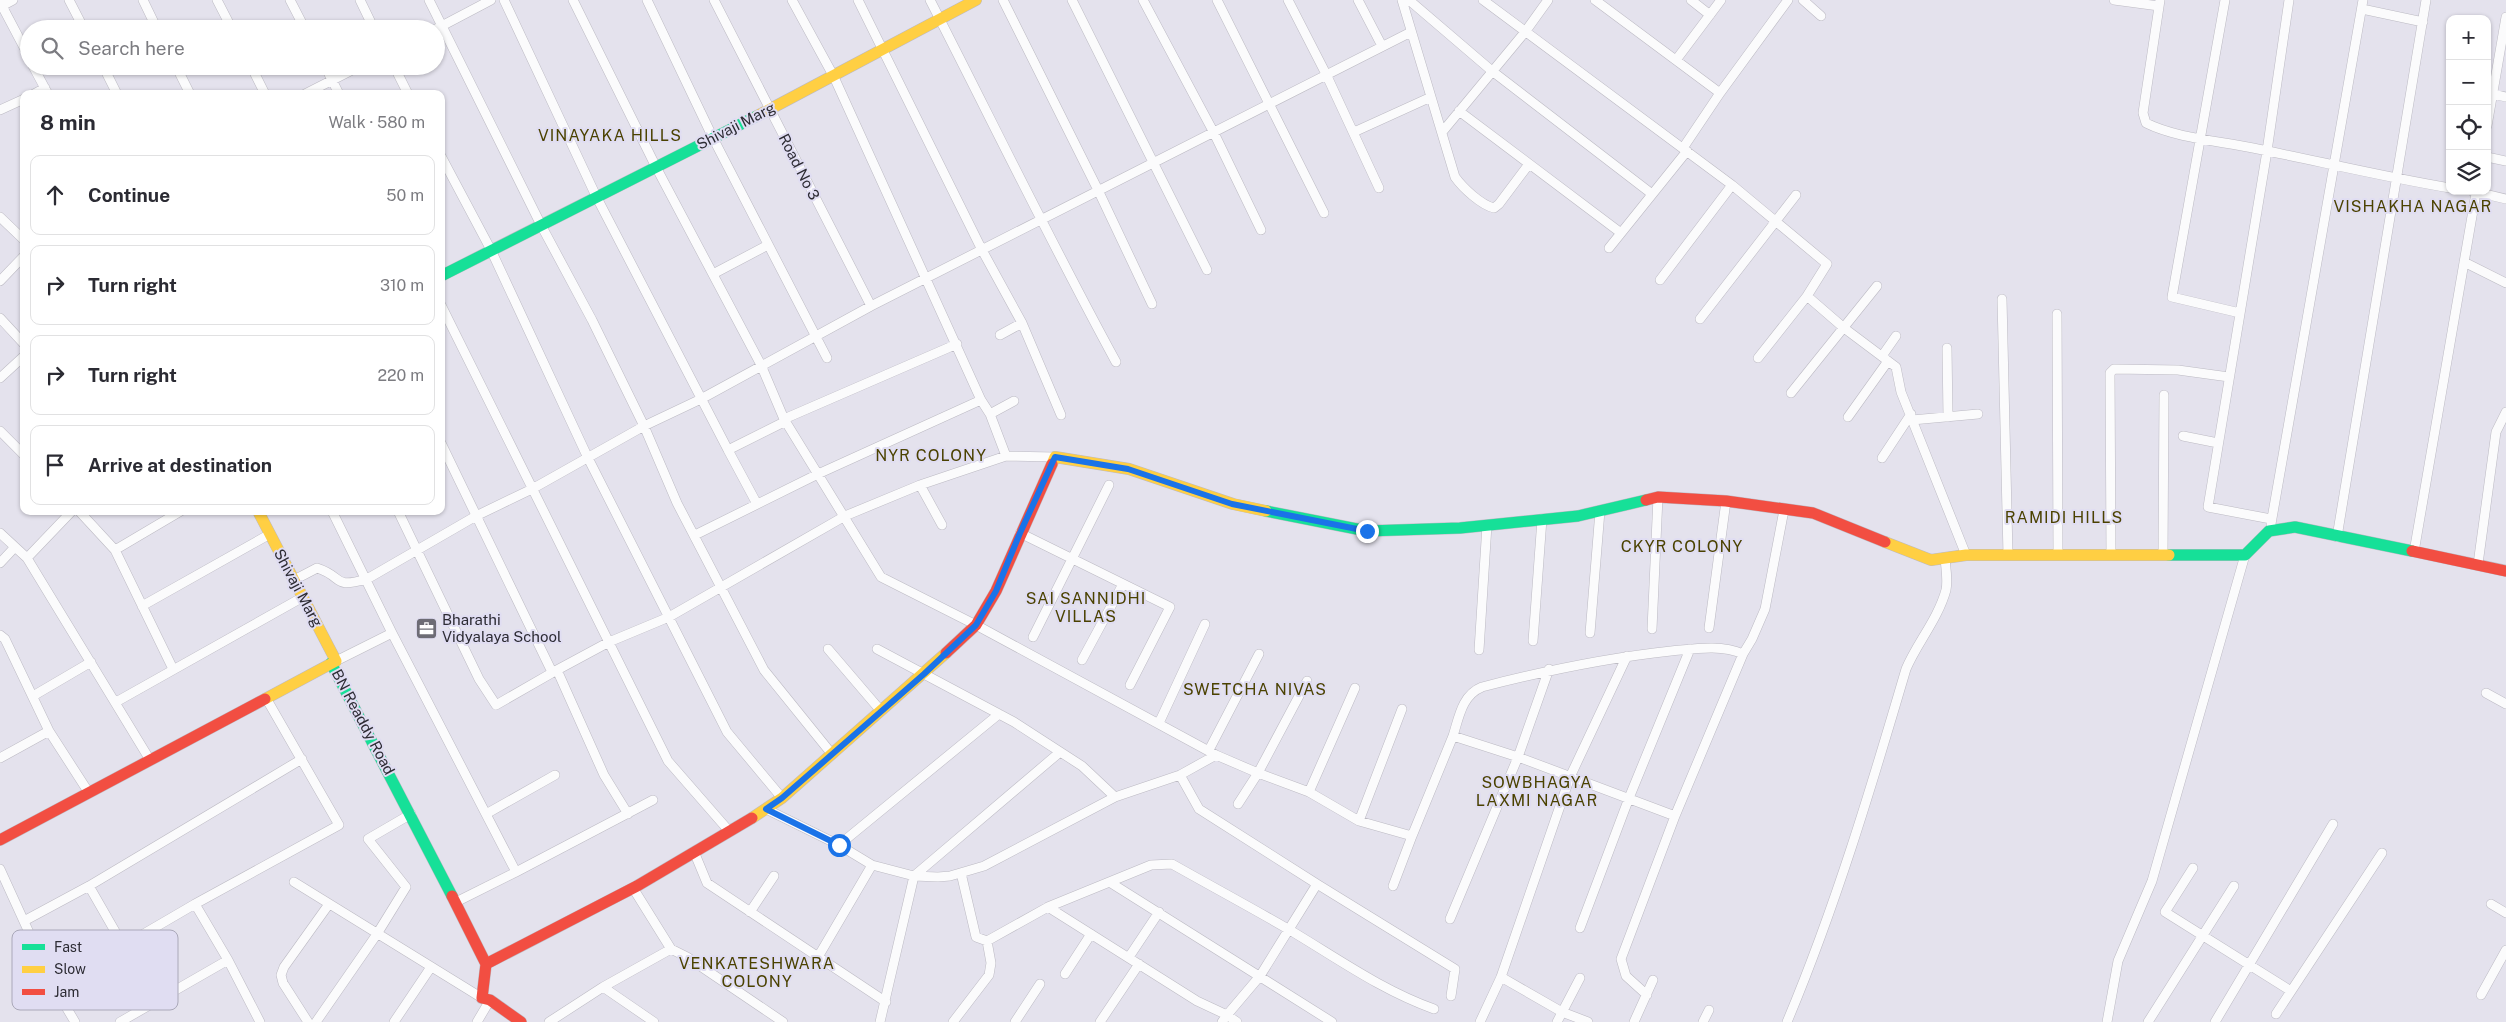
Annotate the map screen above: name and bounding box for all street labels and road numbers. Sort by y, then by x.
street label: Shivaji Marg [694,98,778,153]
street label: Road No 3 [776,131,823,203]
street label: Shivaji Marg [271,546,326,630]
street label: BN Readdy Road [329,666,398,777]

